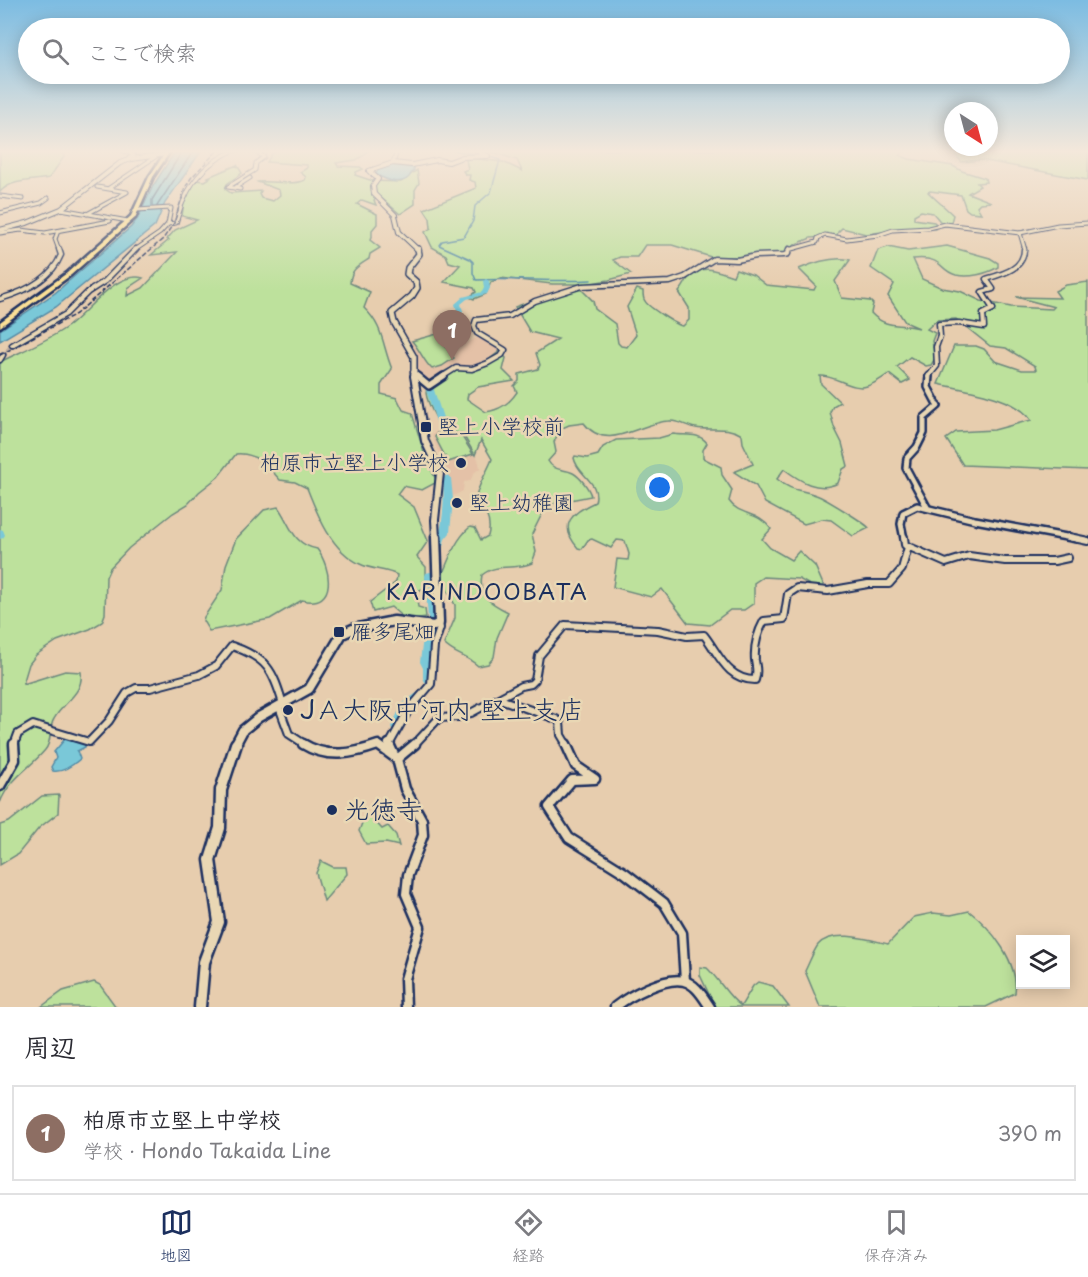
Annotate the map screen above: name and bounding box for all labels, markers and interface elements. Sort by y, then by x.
search box [18,18,1070,84]
icon: search [39,35,72,68]
text: ここで検索 [87,35,197,68]
north arrow [944,102,998,156]
pin: 1 [432,310,472,360]
place label: 堅上小学校前 [438,409,564,441]
marker: 堅上小学校前 [419,420,433,434]
place label: 柏原市立堅上小学校 [260,445,449,477]
marker: 柏原市立堅上小学校 [454,456,468,470]
your location [645,473,674,502]
place label: 堅上幼稚園 [469,485,574,517]
marker: 堅上幼稚園 [450,496,464,510]
district label: KARINDOOBATA [386,574,588,607]
place label: 雁多尾畑 [351,614,435,646]
marker: 雁多尾畑 [332,625,346,639]
place label: JＡ大阪中河内 堅上支店 [300,689,584,728]
marker: JＡ大阪中河内 堅上支店 [281,703,295,717]
place label: 光徳寺 [344,789,422,828]
marker: 光徳寺 [325,803,339,817]
map controls [1016,935,1070,989]
button: layers [1016,935,1070,989]
text: 周辺 [24,1027,76,1066]
text: 柏原市立堅上中学校 [83,1102,281,1135]
text: 1 [41,1118,50,1148]
text: 390 m [998,1118,1062,1148]
text: 学校 · Hondo Takaida Line [83,1135,331,1165]
tab: 地図 [160,1206,193,1266]
tab: 経路 [512,1206,545,1266]
tab: 保存済み [864,1206,928,1266]

